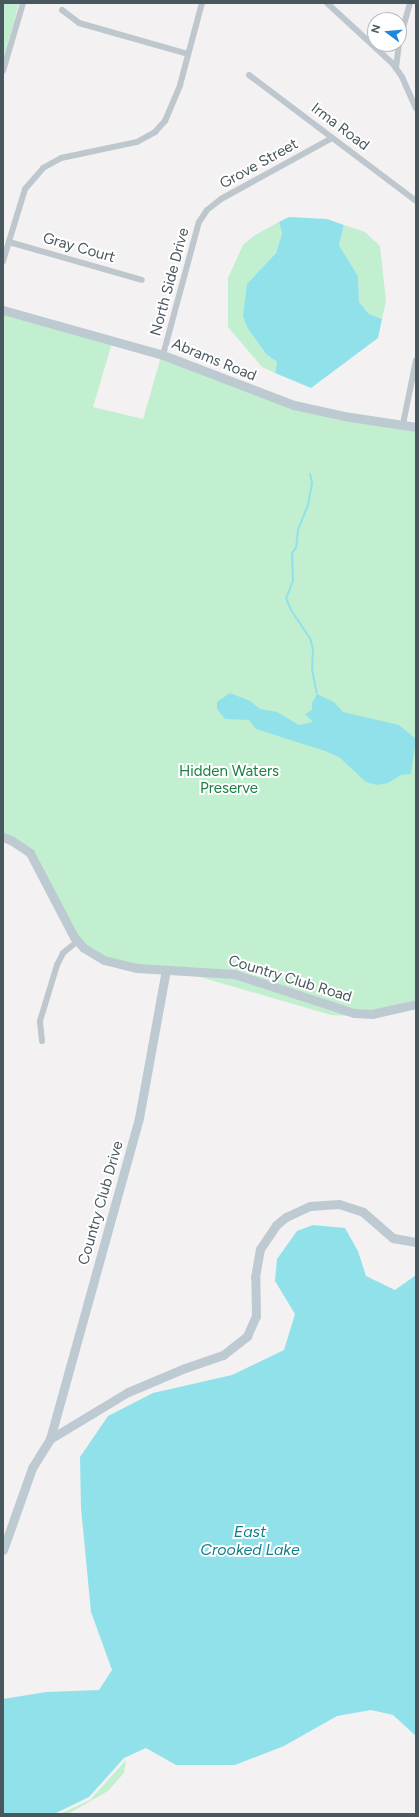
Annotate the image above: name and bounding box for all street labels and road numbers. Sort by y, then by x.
street label: Irma Road [308,99,372,155]
street label: Grove Street [217,135,301,193]
street label: North Side Drive [147,226,193,338]
street label: Gray Court [41,229,117,267]
street label: Abrams Road [169,335,259,385]
street label: Country Club Road [226,952,354,1006]
street label: Country Club Drive [75,1139,127,1267]

